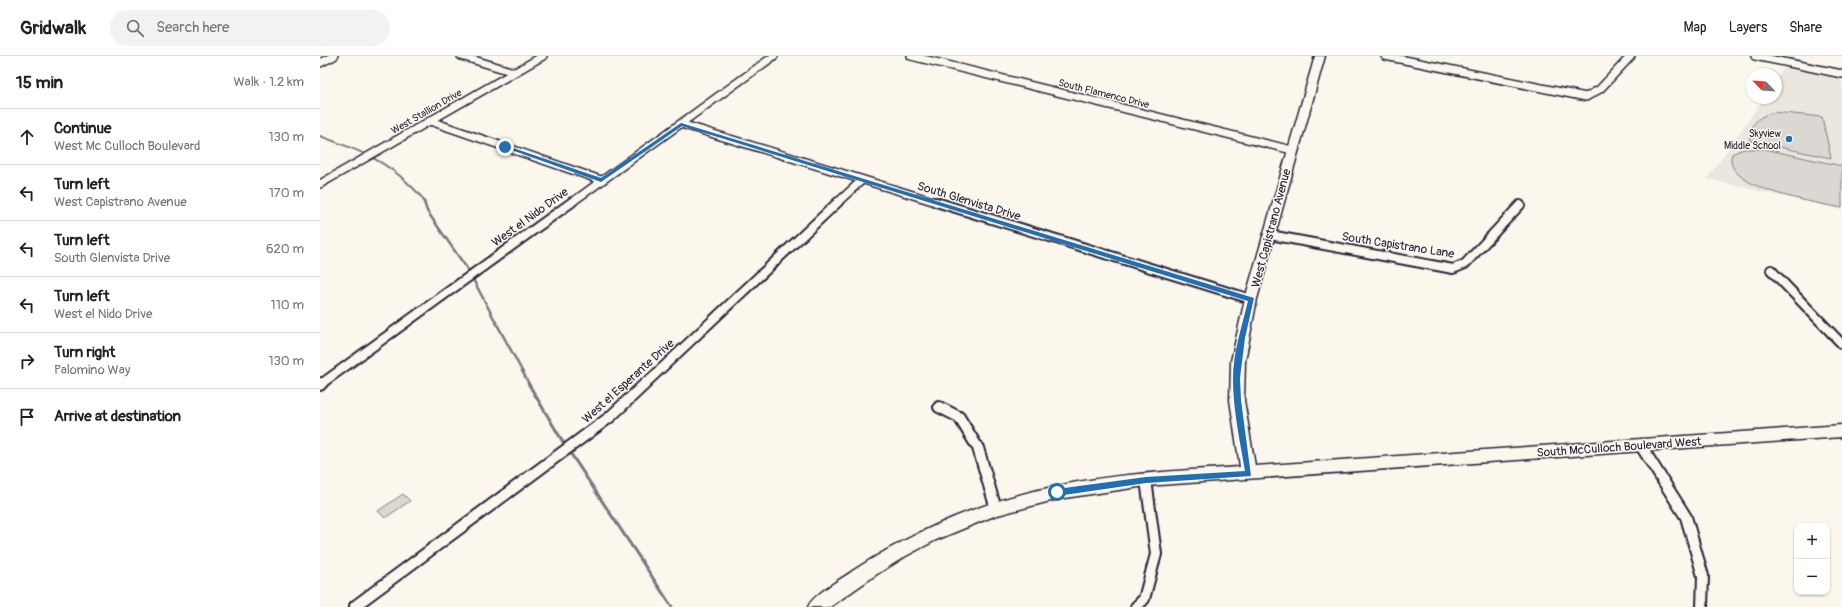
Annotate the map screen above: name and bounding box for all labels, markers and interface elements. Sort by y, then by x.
search box [110,10,390,46]
text: Gridwalk [20,16,86,40]
icon: search [124,17,146,39]
text: Search here [156,18,229,37]
text: Map [1684,19,1707,36]
text: Layers [1729,19,1767,36]
text: Share [1789,19,1822,36]
north arrow [1746,68,1782,104]
text: 15 min [16,72,63,93]
text: Walk · 1.2 km [234,74,304,90]
street label: South Flamenco Drive [1057,77,1151,111]
street label: West Stallion Drive [389,87,464,137]
text: Continue [54,119,112,138]
icon: ahead [16,126,38,148]
place label: Skyview Middle School [1724,128,1781,152]
text: 130 m [268,129,304,145]
marker: Skyview Middle School [1784,134,1794,144]
text: West Mc Culloch Boulevard [54,138,200,154]
route end [496,138,514,156]
street label: West Capistrano Avenue [1248,167,1295,289]
text: Turn left [54,175,110,194]
street label: South Glenvista Drive [915,179,1022,224]
icon: left [16,182,38,204]
text: 170 m [269,185,304,201]
street label: West el Nido Drive [489,185,572,250]
text: West Capistrano Avenue [54,194,187,210]
street label: South Capistrano Lane [1341,229,1455,262]
text: Turn left [54,231,110,250]
icon: left [16,238,38,260]
text: 620 m [266,241,304,257]
text: South Glenvista Drive [54,250,170,266]
text: Turn left [54,287,110,306]
icon: left [16,294,38,316]
text: 110 m [271,297,304,313]
text: West el Nido Drive [54,306,152,322]
street label: West el Esperante Drive [579,336,678,427]
text: Turn right [54,343,115,362]
icon: right [16,350,38,372]
text: 130 m [268,353,304,369]
text: Palomino Way [54,362,130,378]
icon: arrive [16,406,38,428]
text: Arrive at destination [54,407,181,426]
street label: South McCulloch Boulevard West [1536,434,1702,461]
route start [1048,483,1066,501]
map controls [1794,523,1830,595]
button: + [1794,523,1830,559]
button: − [1794,559,1830,595]

